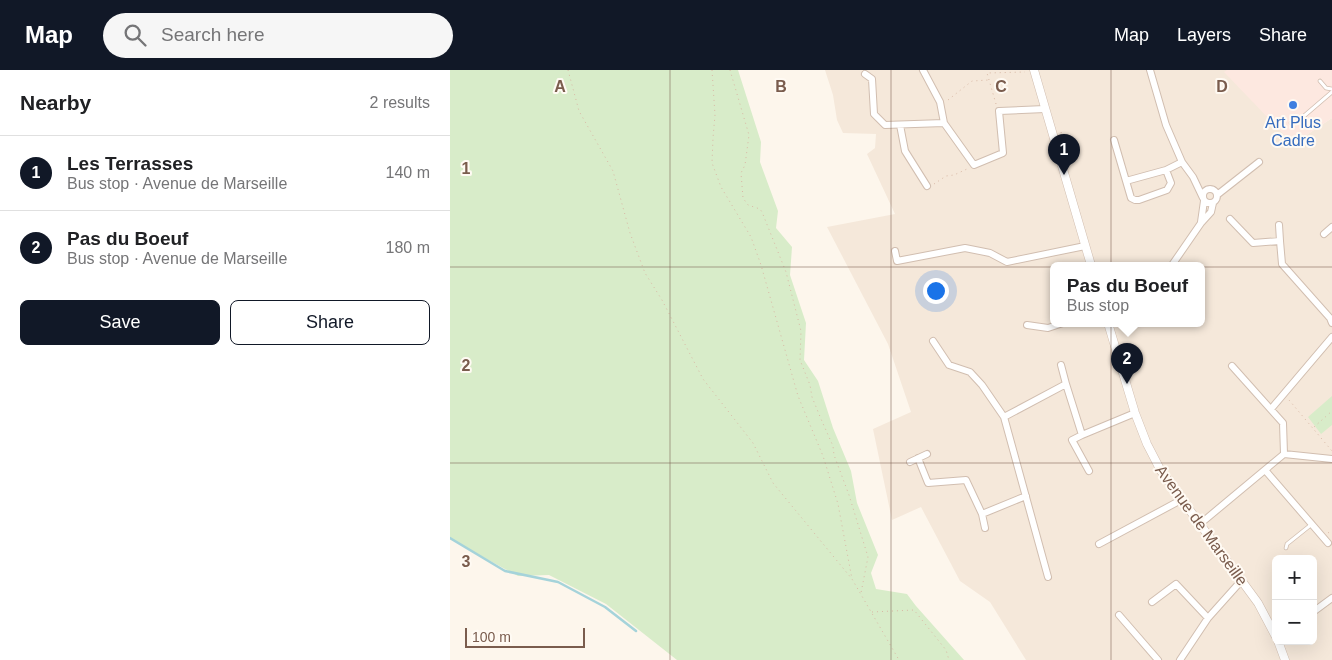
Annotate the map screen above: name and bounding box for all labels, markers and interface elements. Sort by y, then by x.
search box [103,13,453,58]
text: Map [25,21,73,48]
icon: search [121,21,149,49]
text: Search here [161,24,265,45]
text: Map [1114,25,1149,45]
text: Layers [1177,25,1231,45]
text: Share [1259,25,1307,45]
text: A [554,78,566,95]
text: B [775,78,787,95]
text: C [995,78,1007,95]
text: D [1216,78,1228,95]
text: Nearby [20,91,91,114]
text: 2 results [370,94,430,111]
marker: Art Plus Cadre [1287,99,1299,111]
place label: Art Plus Cadre [1265,114,1321,149]
pin: 1 [1048,134,1080,175]
text: Les Terrasses [67,153,193,174]
text: 1 [462,160,471,177]
text: 1 [32,164,40,181]
text: 140 m [386,164,430,181]
text: Bus stop · Avenue de Marseille [67,175,287,192]
text: Pas du Boeuf [67,228,188,249]
text: 2 [32,239,40,256]
text: 180 m [386,239,430,256]
text: Bus stop · Avenue de Marseille [67,250,287,267]
popup [1050,262,1205,327]
text: Pas du Boeuf [1067,275,1188,296]
your location [923,278,949,304]
text: Bus stop [1067,297,1129,314]
button: Save [20,300,220,345]
button: Share [230,300,430,345]
pin: 2 [1111,343,1143,384]
text: 2 [462,357,471,374]
street label: Avenue de Marseille [1152,462,1251,589]
text: 3 [462,553,471,570]
map controls [1272,555,1317,645]
button: + [1272,555,1317,600]
button: − [1272,600,1317,645]
scale bar [465,625,585,648]
text: 100 m [472,629,511,645]

